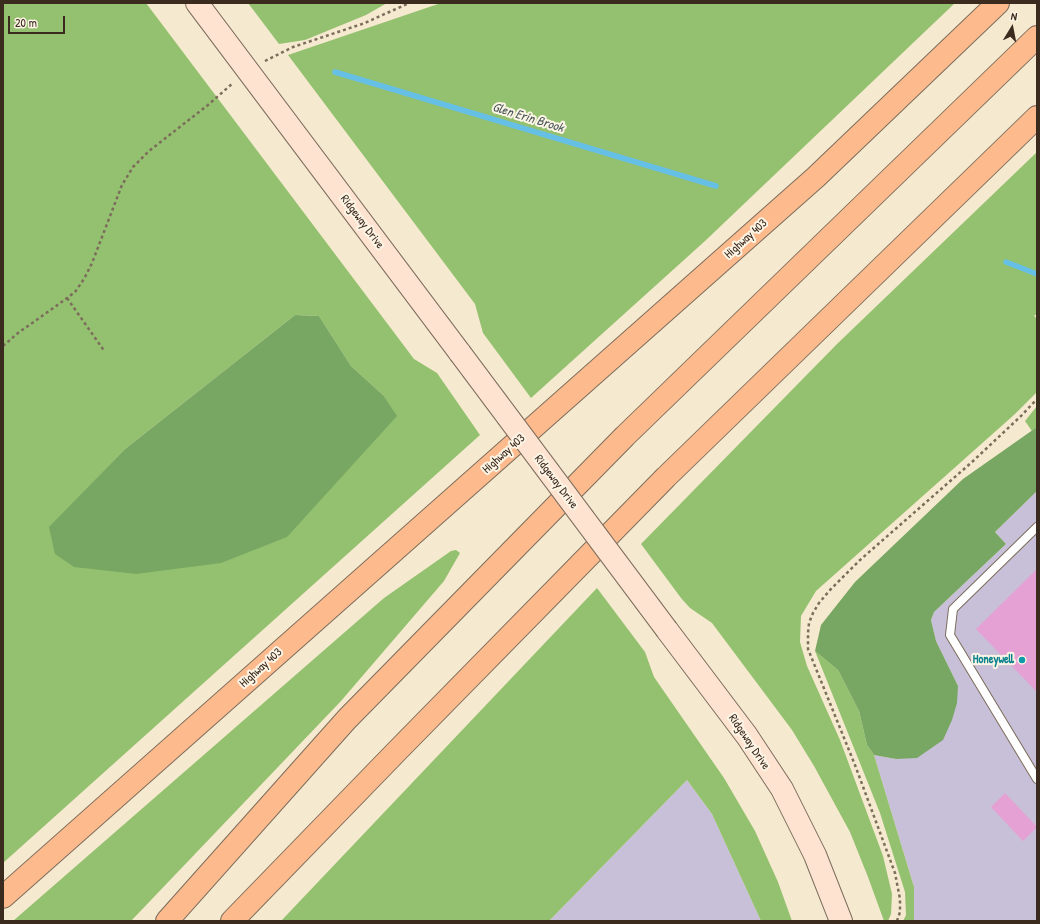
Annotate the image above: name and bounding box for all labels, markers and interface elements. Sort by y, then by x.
scale bar [10,8,67,34]
north arrow [992,8,1032,48]
text: N [1010,9,1018,24]
text: 20 m [15,14,37,31]
water label: Glen Erin Brook [490,100,566,136]
street label: Ridgeway Drive [337,192,387,252]
street label: Highway 403 [722,216,770,262]
street label: Highway 403 [480,431,528,477]
street label: Ridgeway Drive [531,452,581,512]
street label: Highway 403 [237,645,285,691]
place label: Honeywell [973,653,1014,667]
marker: Honeywell [1017,655,1027,665]
street label: Ridgeway Drive [725,712,773,772]

